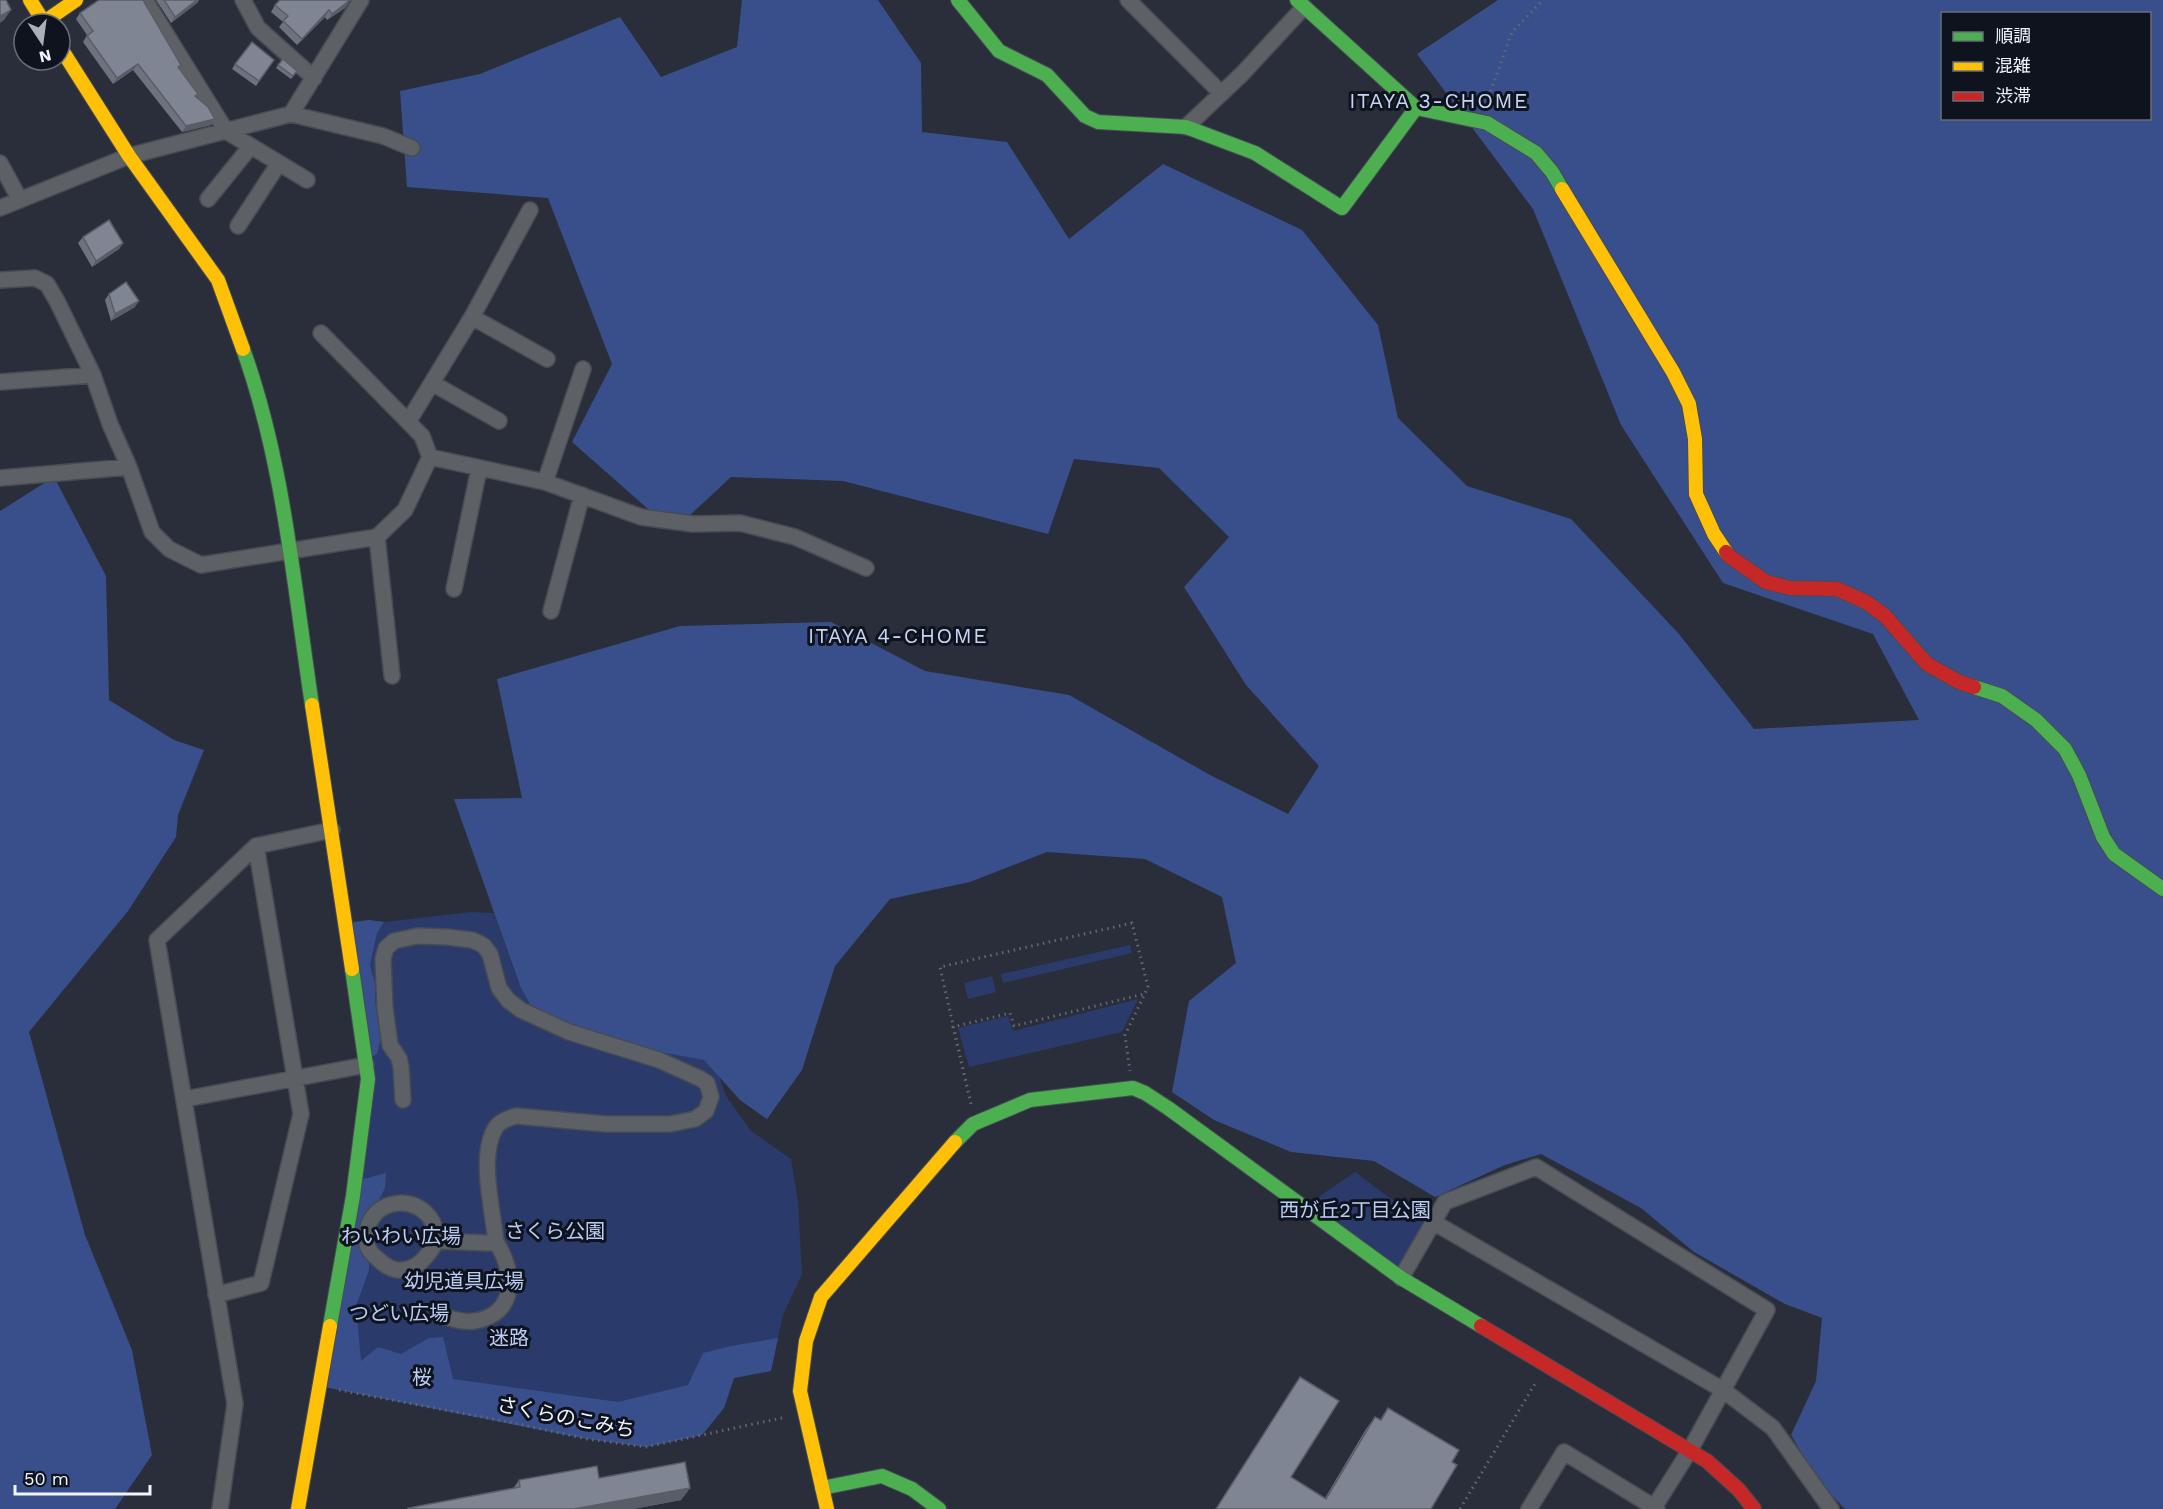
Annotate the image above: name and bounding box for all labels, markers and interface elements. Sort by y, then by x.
north arrow [12,12,72,72]
legend [1941,12,2151,120]
text: 順調 [1995,25,2031,46]
text: N [37,46,53,67]
text: 混雑 [1995,55,2031,76]
text: 渋滞 [1995,85,2031,106]
district label: ITAYA 3-CHOME [1349,88,1529,113]
district label: ITAYA 4-CHOME [808,623,988,648]
park label: 西が丘2丁目公園 [1279,1198,1431,1222]
park label: さくら公園 [505,1219,605,1243]
park label: わいわい広場 [341,1224,461,1248]
park label: 幼児道具広場 [404,1269,524,1293]
park label: つどい広場 [349,1301,449,1325]
park label: 迷路 [489,1326,529,1350]
park label: 桜 [412,1365,432,1389]
street label: さくらのこみち [495,1392,637,1442]
scale bar [15,1458,150,1496]
text: 50 m [24,1468,69,1489]

